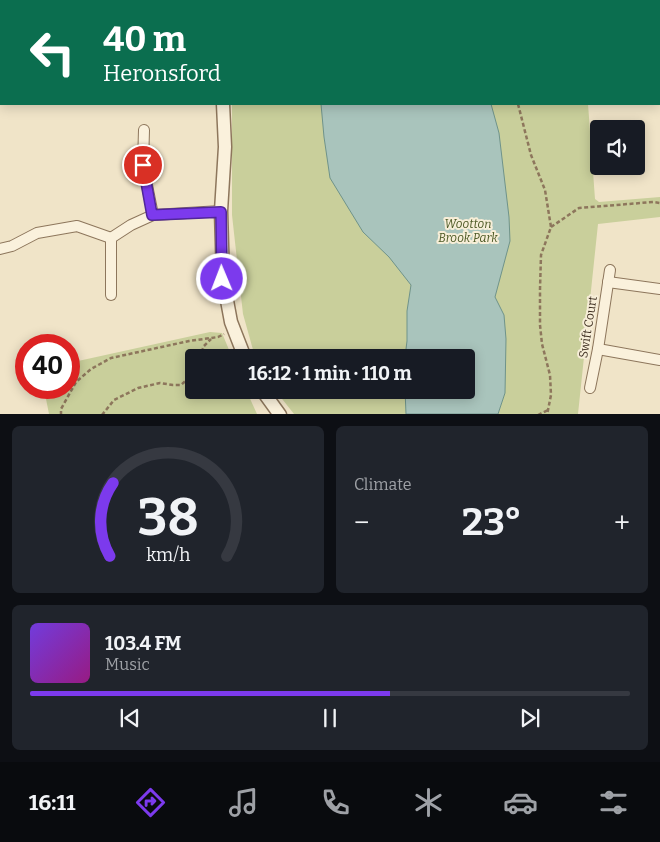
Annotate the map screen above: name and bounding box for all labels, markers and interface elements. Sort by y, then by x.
text: 40 m [103,18,186,60]
icon: left [20,20,85,85]
text: Heronsford [103,60,221,87]
map controls [590,120,645,175]
button: sound [590,120,645,175]
pin [122,144,164,186]
icon: arrive [129,151,157,179]
park label: Wootton Brook Park [438,217,498,245]
position arrow [195,252,247,304]
street label: Swift Court [576,295,600,359]
speed limit sign: 40 [15,334,80,399]
text: 16:12 · 1 min · 110 m [248,362,412,385]
text: Climate [354,475,412,494]
text: 38 [137,486,199,549]
text: 23° [462,499,522,545]
text: − [354,506,369,539]
text: + [614,506,630,539]
text: km/h [146,544,190,566]
text: 103.4 FM [105,632,181,655]
text: Music [105,655,150,674]
icon: previous [116,704,144,732]
icon: pause [316,704,344,732]
icon: next [516,704,544,732]
icon: directions [133,785,168,820]
icon: music [226,785,261,820]
icon: phone [318,785,353,820]
icon: climate [411,785,446,820]
icon: car [503,785,538,820]
icon: filters [596,785,631,820]
text: 16:11 [29,789,75,816]

